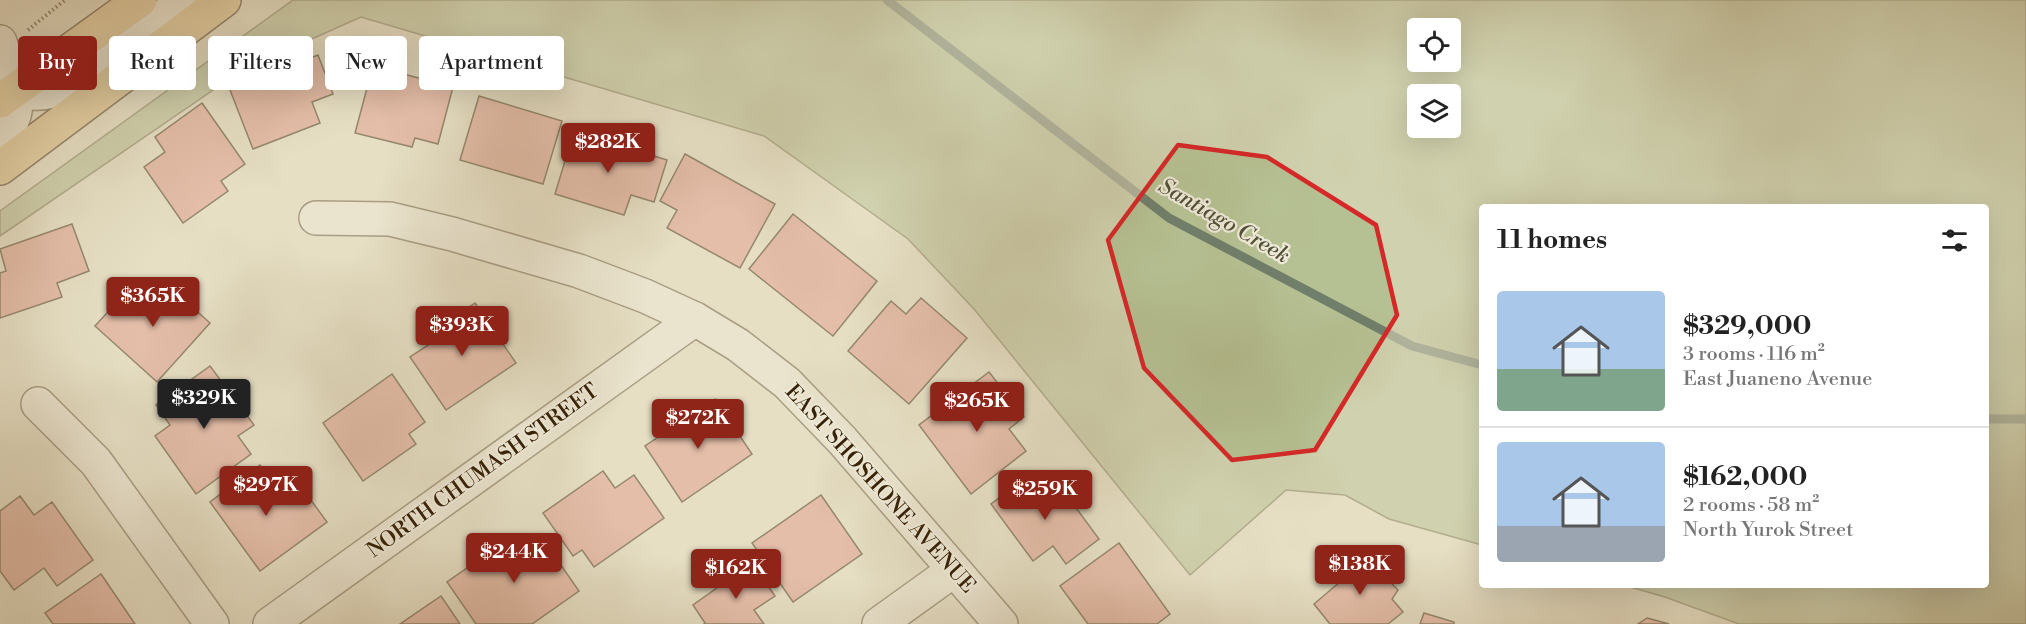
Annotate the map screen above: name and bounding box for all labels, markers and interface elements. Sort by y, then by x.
map controls [1407,18,1461,138]
button: locate [1407,18,1461,72]
chip: Buy [18,36,97,90]
chip: Rent [109,36,196,90]
chip: Filters [208,36,313,90]
chip: New [325,36,407,90]
chip: Apartment [419,36,564,90]
button: layers [1407,84,1461,138]
pin: $282K [566,123,650,174]
text: $282K [575,130,641,155]
water label: Santiago Creek [1154,173,1294,269]
text: 11 homes [1497,224,1607,256]
icon: filters [1938,224,1971,257]
pin: $365K [111,277,195,328]
text: $365K [120,284,186,309]
pin: $393K [420,306,504,357]
text: $329,000 [1683,310,1811,342]
text: $393K [430,313,494,338]
icon: home [1545,315,1617,387]
text: 3 rooms · 116 m² [1683,342,1825,367]
text: East Juaneno Avenue [1683,367,1872,392]
street label: NORTH CHUMASH STREET [362,378,604,564]
pin: $329K [162,379,246,430]
street label: EAST SHOSHONE AVENUE [779,379,981,599]
pin: $265K [935,382,1019,433]
text: $329K [171,386,237,411]
text: $265K [944,389,1010,414]
pin: $272K [656,399,740,450]
text: $272K [666,406,730,431]
text: $162,000 [1683,461,1807,493]
pin: $297K [224,466,308,517]
icon: home [1545,466,1617,538]
pin: $259K [1003,470,1087,521]
text: $297K [234,473,299,498]
text: $259K [1012,477,1078,502]
text: 2 rooms · 58 m² [1683,493,1819,518]
text: North Yurok Street [1683,518,1853,543]
pin: $244K [472,533,556,584]
text: $244K [480,540,548,565]
pin: $138K [1318,545,1402,596]
pin: $162K [694,549,778,600]
text: $138K [1329,552,1391,577]
text: $162K [705,556,767,581]

